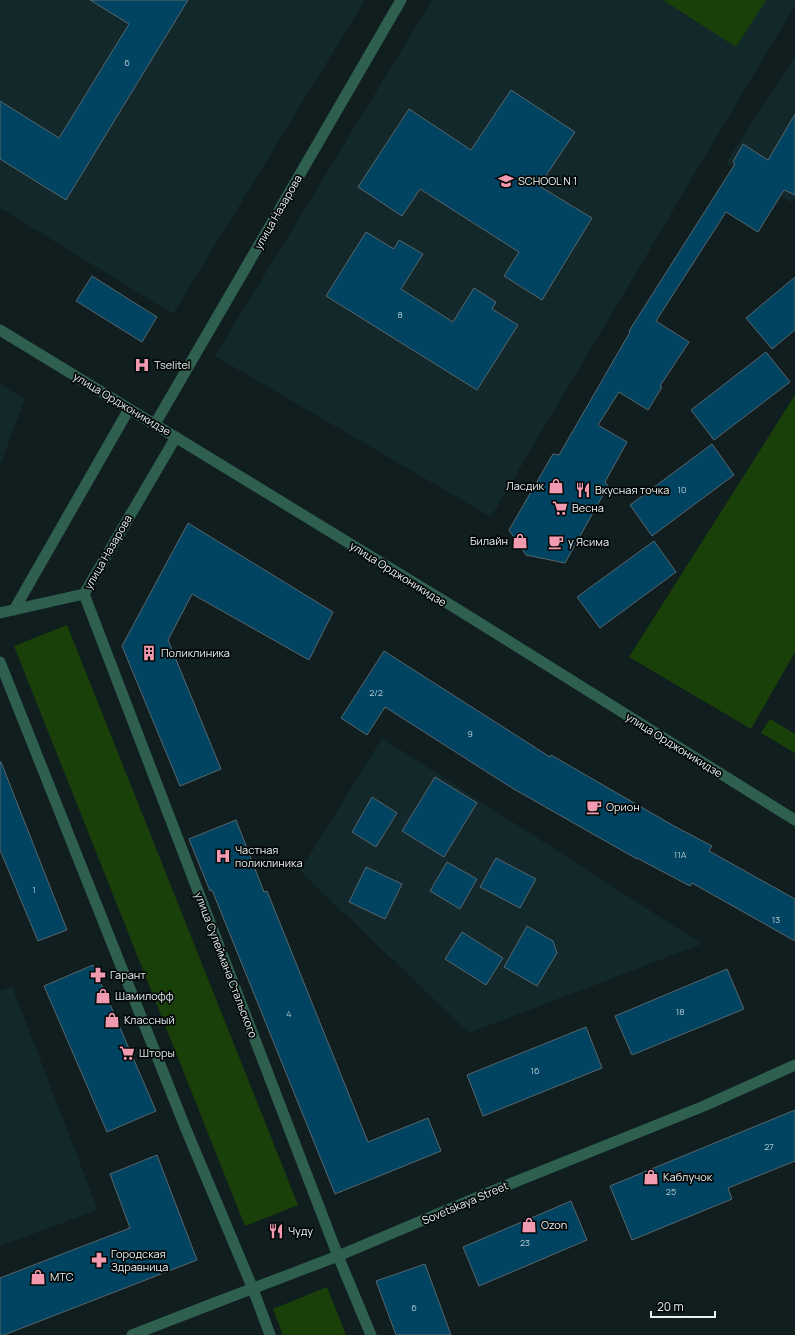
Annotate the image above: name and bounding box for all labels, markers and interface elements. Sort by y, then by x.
house number: 6 [124,56,130,69]
street label: улица Назарова [250,172,305,252]
school or university icon: SCHOOL N 1 [497,172,515,190]
place label: SCHOOL N 1 [518,173,577,188]
house number: 8 [397,308,403,321]
hospital icon: Tselitel [133,356,151,374]
place label: Tselitel [154,357,190,372]
street label: улица Орджоникидзе [71,368,174,439]
shop icon: Ласдик [547,477,565,495]
place label: Ласдик [506,478,545,493]
restaurant icon: Вкусная точка [574,481,592,499]
place label: Вкусная точка [595,482,669,497]
house number: 10 [678,483,687,496]
supermarket icon: Весна [551,499,569,517]
place label: Весна [572,500,604,515]
street label: улица Назарова [80,512,135,592]
shop icon: Билайн [511,532,529,550]
place label: Билайн [470,533,508,548]
cafe icon: у Ясима [547,533,565,551]
place label: у Ясима [568,534,609,549]
street label: улица Орджоникидзе [347,538,450,610]
building icon: Поликлиника [140,644,158,662]
place label: Поликлиника [161,645,230,660]
house number: 2/2 [369,686,383,699]
street label: улица Орджоникидзе [623,709,726,781]
house number: 9 [467,727,473,740]
cafe icon: Орион [585,798,603,816]
place label: Орион [606,799,640,814]
place label: Частная поликлиника [235,842,303,870]
hospital icon: Частная поликлиника [214,847,232,865]
house number: 11А [674,848,687,861]
house number: 1 [32,883,36,896]
street label: улица Сулеймана Стальского [192,890,261,1040]
house number: 13 [772,913,780,926]
pharmacy icon: Гарант [89,966,107,984]
place label: Гарант [110,967,146,982]
shop icon: Шамилофф [94,987,112,1005]
place label: Шамилофф [115,988,174,1003]
house number: 18 [676,1005,684,1018]
house number: 4 [286,1007,292,1020]
shop icon: Классный [103,1011,121,1029]
place label: Классный [124,1012,175,1027]
supermarket icon: Шторы [118,1044,136,1062]
place label: Шторы [139,1045,175,1060]
house number: 16 [530,1064,540,1077]
house number: 27 [764,1140,774,1153]
shop icon: Каблучок [642,1168,660,1186]
place label: Каблучок [663,1169,713,1184]
street label: Sovetskaya Street [419,1178,510,1228]
house number: 25 [666,1185,676,1198]
shop icon: Ozon [520,1216,538,1234]
place label: Ozon [541,1217,567,1232]
restaurant icon: Чуду [267,1222,285,1240]
place label: Чуду [288,1223,313,1238]
house number: 23 [520,1236,530,1249]
place label: Городская Здравница [111,1246,168,1274]
pharmacy icon: Городская Здравница [90,1251,108,1269]
shop icon: МТС [29,1268,47,1286]
place label: МТС [50,1269,74,1284]
scale bar [651,1293,715,1319]
text: 20 m [657,1298,684,1315]
house number: 6 [411,1301,417,1314]

